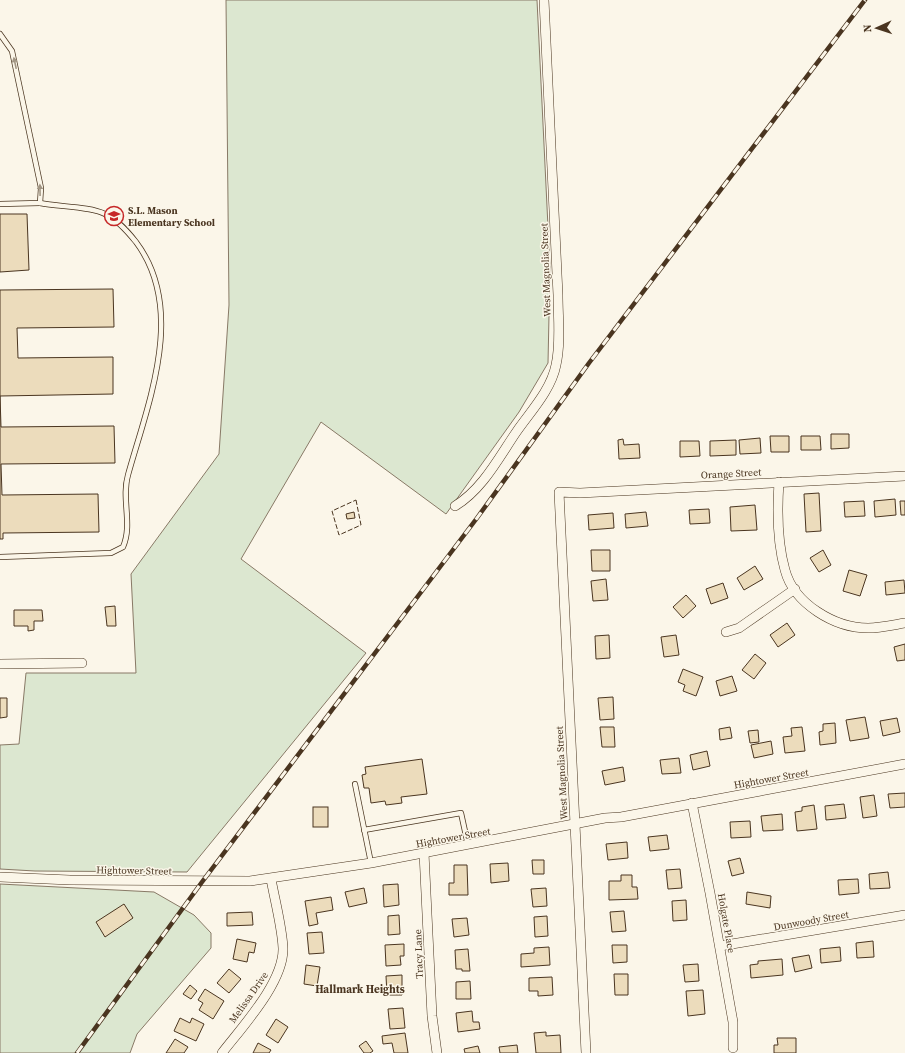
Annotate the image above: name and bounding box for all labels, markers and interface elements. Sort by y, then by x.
north arrow [857,8,897,48]
text: N [860,24,875,33]
one-way arrow [11,57,17,69]
one-way arrow [37,183,43,196]
place label: S.L. Mason Elementary School [128,204,215,229]
school or university icon: S.L. Mason Elementary School [103,205,125,227]
street label: West Magnolia Street [537,222,554,317]
street label: Orange Street [700,465,762,482]
street label: West Magnolia Street [553,725,570,820]
street label: Hightower Street [733,765,810,791]
street label: Hightower Street [415,824,492,850]
street label: Hightower Street [96,863,173,878]
street label: Holgate Place [715,892,738,954]
street label: Dunwoody Street [773,907,850,933]
street label: Tracy Lane [411,929,426,979]
street label: Melissa Drive [226,969,271,1026]
district label: Hallmark Heights [315,982,405,997]

